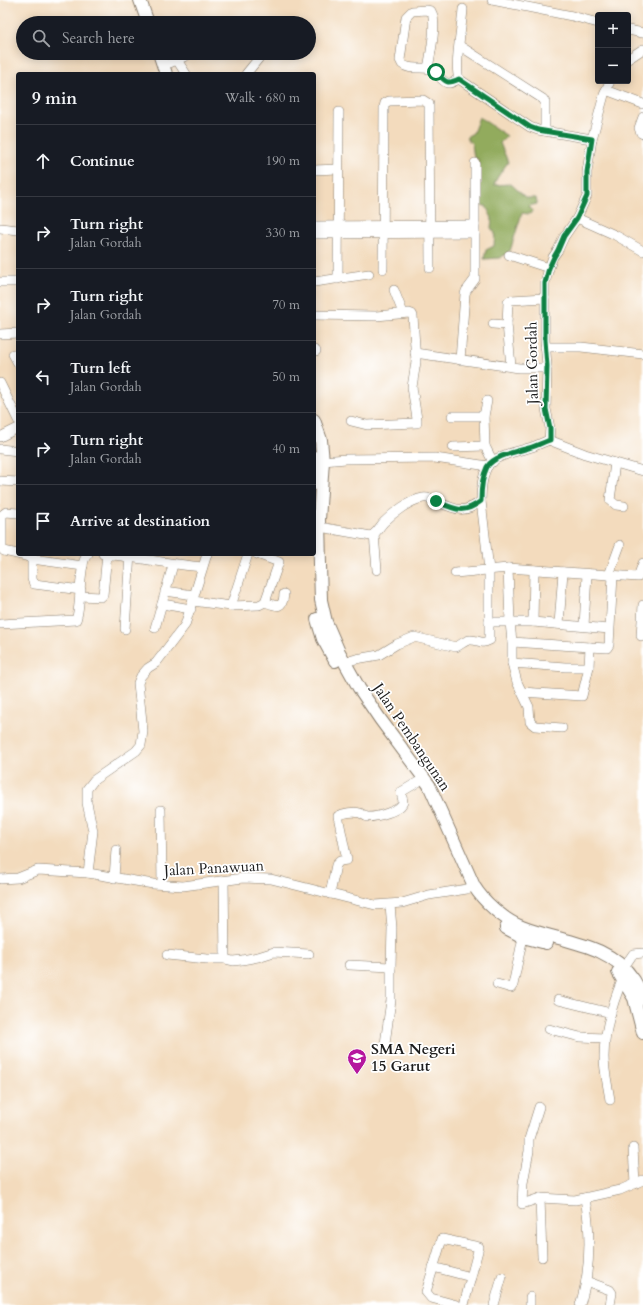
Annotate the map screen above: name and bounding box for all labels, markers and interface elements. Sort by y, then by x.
map controls [595,12,631,84]
button: + [595,12,631,48]
search box [16,16,316,60]
icon: search [30,27,52,49]
text: Search here [62,28,135,48]
button: − [595,48,631,84]
route start [427,63,445,81]
text: 9 min [32,87,77,110]
text: Walk · 680 m [225,89,300,107]
icon: ahead [32,150,54,172]
text: Continue [70,151,135,171]
text: 190 m [266,152,300,170]
text: Turn right [70,214,143,234]
icon: right [32,222,54,244]
text: 330 m [266,224,300,242]
text: Jalan Gordah [70,234,142,252]
text: Turn right [70,286,143,306]
icon: right [32,294,54,316]
text: 70 m [272,296,300,314]
text: Jalan Gordah [70,306,142,324]
street label: Jalan Gordah [521,321,543,406]
text: Turn left [70,358,131,378]
icon: left [32,366,54,388]
text: 50 m [272,368,300,386]
text: Jalan Gordah [70,378,142,396]
text: Turn right [70,430,143,450]
icon: right [32,438,54,460]
text: 40 m [272,440,300,458]
text: Jalan Gordah [70,450,142,468]
route end [427,492,445,510]
icon: arrive [32,510,54,532]
text: Arrive at destination [70,511,210,531]
street label: Jalan Pembangunan [367,678,456,795]
street label: Jalan Panawuan [162,855,265,881]
place label: SMA Negeri 15 Garut [371,1039,456,1076]
school or university icon: SMA Negeri 15 Garut [346,1047,368,1075]

